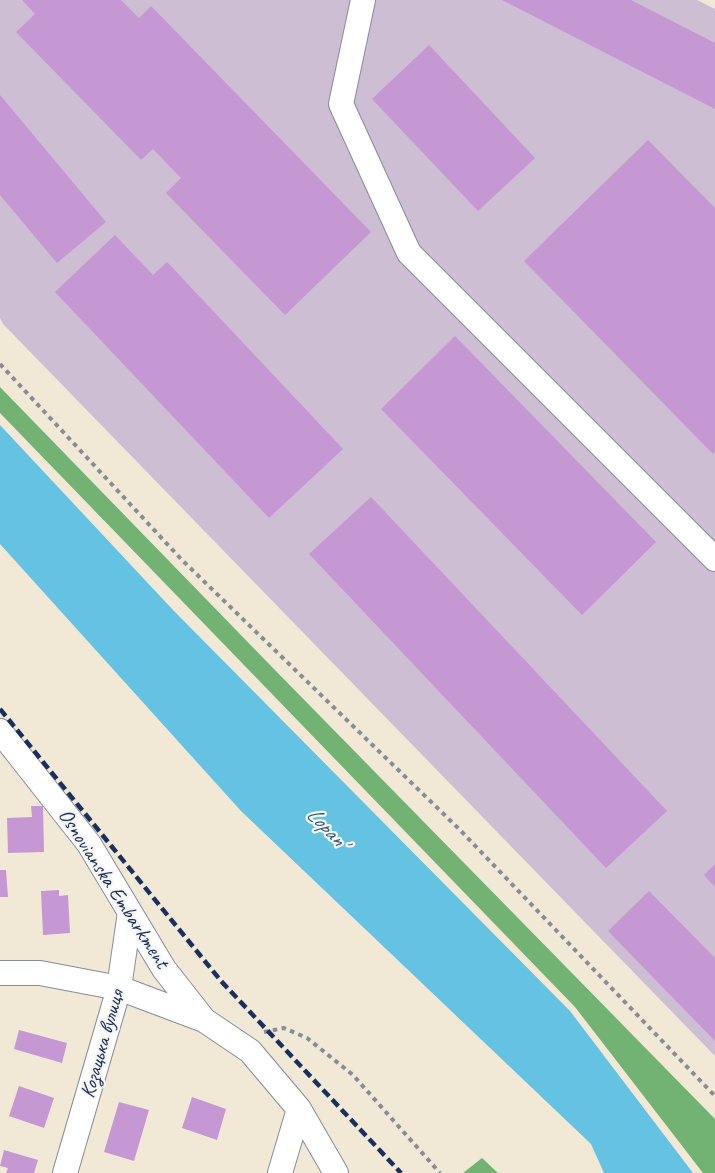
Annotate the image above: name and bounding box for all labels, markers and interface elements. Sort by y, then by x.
water label: Lopan' [300,802,352,854]
street label: Osnovianska Embarkment [52,804,174,974]
street label: Козацька вулиця [76,987,130,1101]

